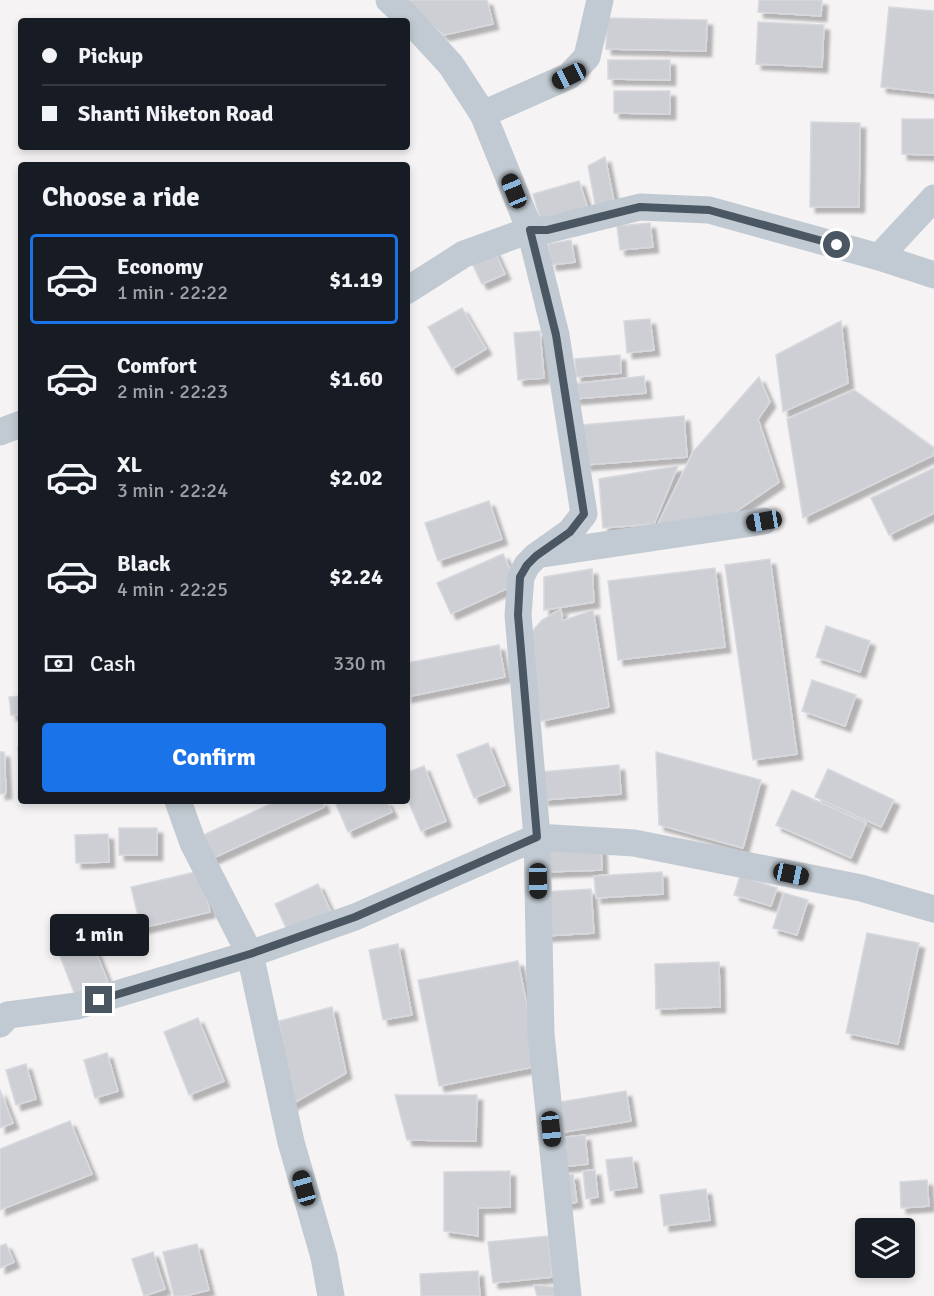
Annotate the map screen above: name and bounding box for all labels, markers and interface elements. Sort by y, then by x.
text: Pickup [78,42,143,69]
car [549,60,589,92]
text: Shanti Niketon Road [78,100,273,127]
car [499,171,529,211]
text: Choose a ride [42,181,200,214]
route start [823,231,850,258]
icon: car [45,252,99,306]
text: Economy [117,253,203,280]
text: $1.19 [329,266,383,293]
text: 1 min · 22:22 [117,280,228,305]
icon: car [45,351,99,405]
text: Comfort [117,352,197,379]
text: $1.60 [329,365,383,392]
text: 2 min · 22:23 [117,379,228,404]
icon: car [45,450,99,504]
text: XL [117,451,142,478]
text: $2.02 [329,464,383,491]
text: 3 min · 22:24 [117,478,228,503]
car [745,509,783,533]
icon: car [45,549,99,603]
text: Black [117,550,171,577]
text: $2.24 [329,563,383,590]
text: 4 min · 22:25 [117,577,228,602]
icon: cash [42,647,75,680]
text: Cash [90,650,136,677]
text: 330 m [333,651,386,676]
button: Confirm [42,723,386,792]
car [772,861,810,887]
car [529,863,547,899]
callout: 1 min [50,913,148,955]
text: 1 min [75,922,124,947]
route end [85,986,112,1013]
car [540,1110,562,1148]
car [290,1168,318,1208]
map controls [855,1218,915,1278]
button: layers [855,1218,915,1278]

